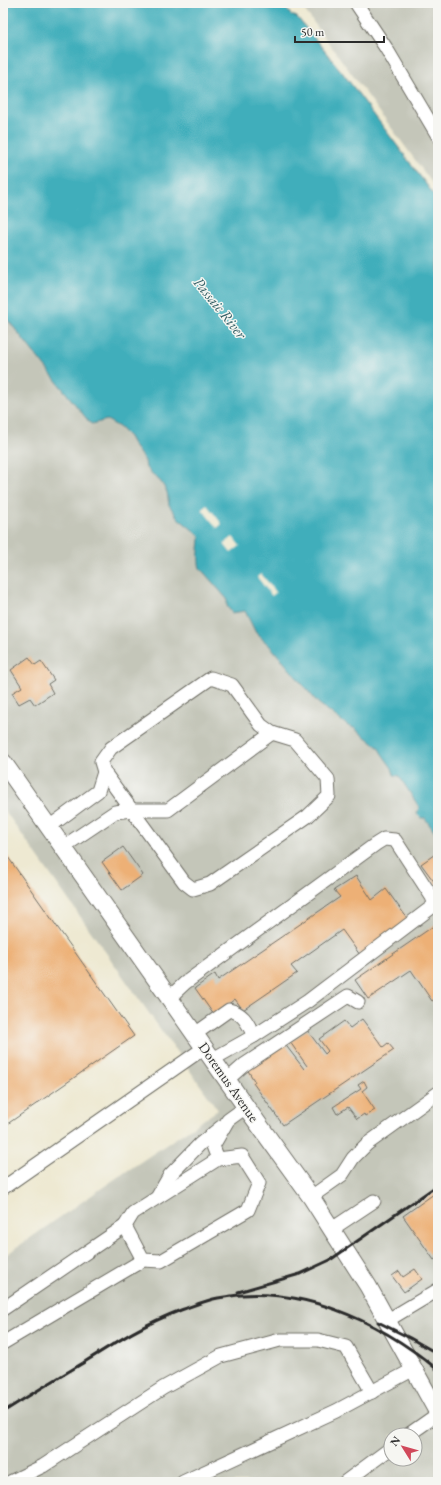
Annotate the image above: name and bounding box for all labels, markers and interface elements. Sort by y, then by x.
scale bar [295,18,384,44]
text: 50 m [301,24,325,40]
water label: Passaic River [190,273,252,343]
street label: Doremus Avenue [195,1039,263,1126]
north arrow [383,1427,423,1467]
text: N [387,1433,403,1449]

